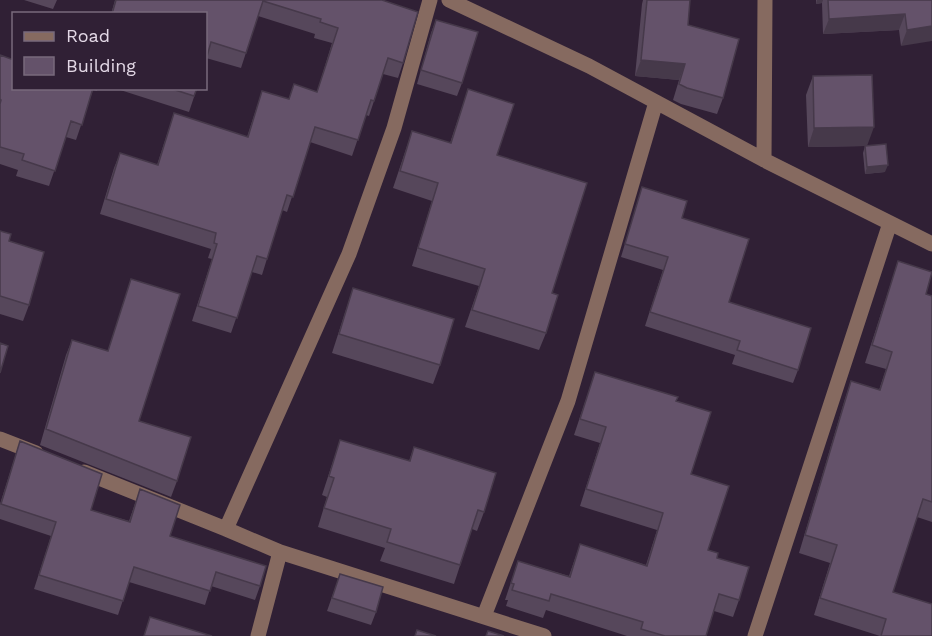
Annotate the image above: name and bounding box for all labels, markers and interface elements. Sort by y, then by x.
legend [12,12,207,90]
text: Road [66,25,110,46]
text: Building [66,55,136,76]

